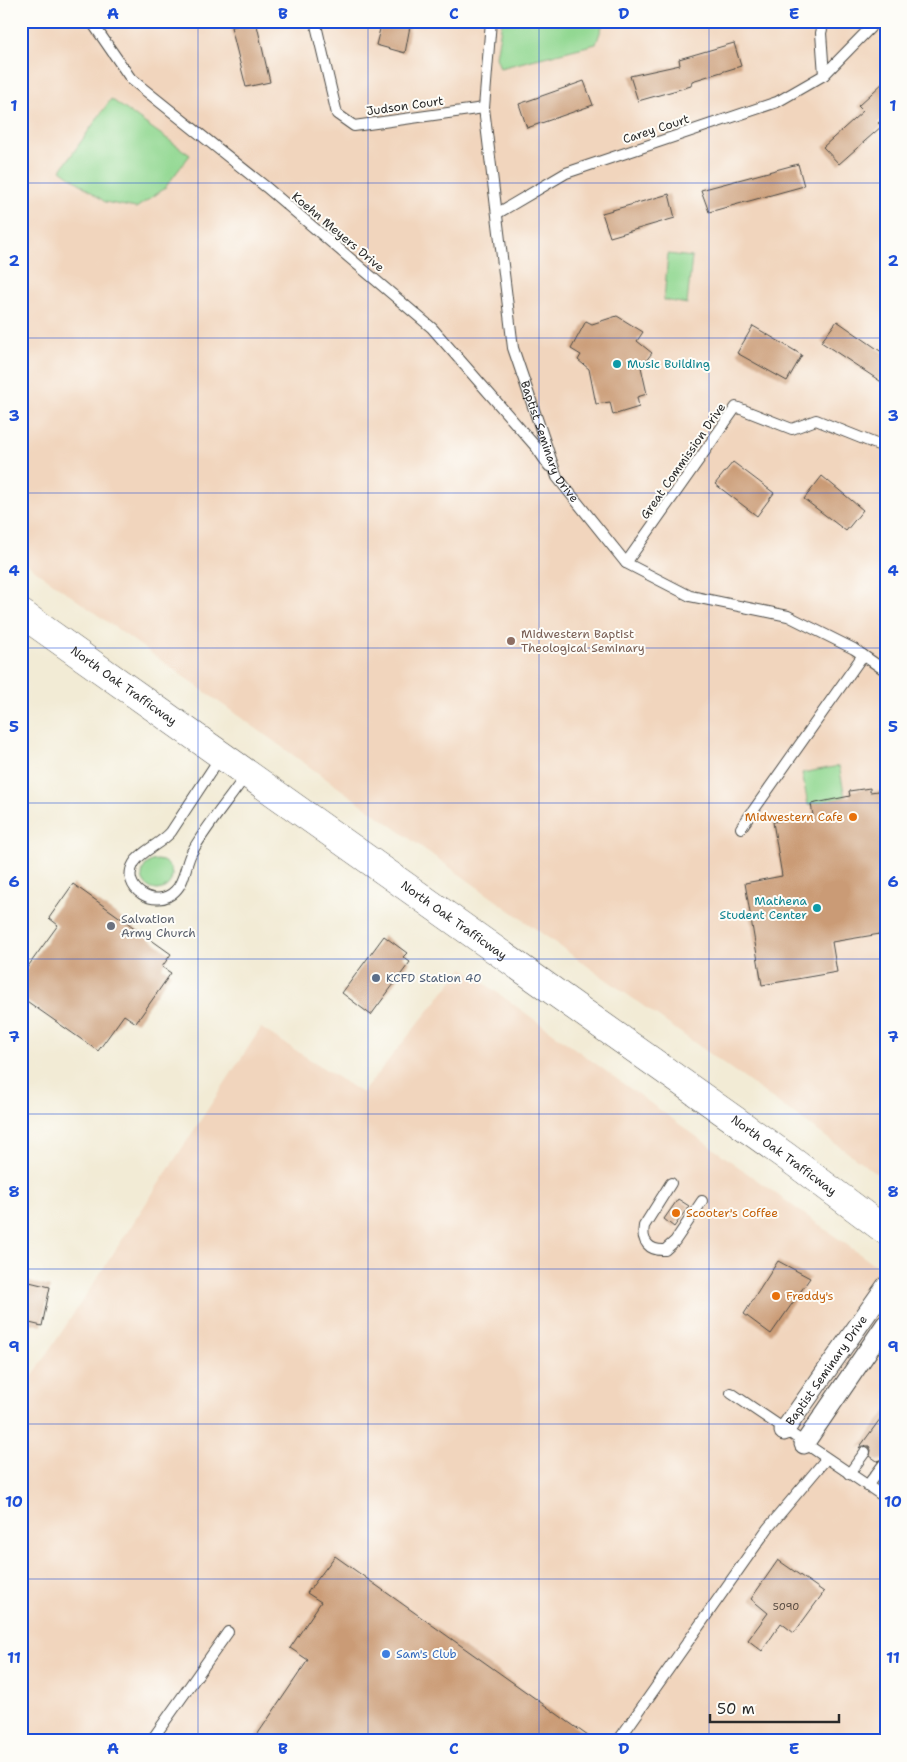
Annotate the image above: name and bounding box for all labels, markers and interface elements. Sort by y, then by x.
text: A [107,3,119,24]
text: B [278,3,288,24]
text: C [449,3,459,24]
text: D [618,3,630,24]
text: E [789,3,799,24]
street label: Judson Court [365,93,445,119]
text: 1 [10,95,18,116]
text: 1 [889,95,897,116]
street label: Carey Court [621,111,691,147]
street label: Koehn Meyers Drive [288,189,388,276]
text: 2 [8,250,20,271]
text: 2 [887,250,899,271]
place label: Music Building [627,356,710,372]
marker: Music Building [611,358,623,370]
street label: Baptist Seminary Drive [517,379,582,506]
street label: Great Commission Drive [637,400,729,522]
text: 3 [8,405,20,426]
text: 3 [887,405,899,426]
text: 4 [8,560,20,581]
text: 4 [887,560,899,581]
place label: Midwestern Baptist Theological Seminary [521,626,645,656]
marker: Midwestern Baptist Theological Seminary [505,635,517,647]
street label: North Oak Trafficway [68,643,180,729]
text: 5 [9,716,19,737]
text: 5 [888,716,898,737]
place label: Midwestern Cafe [745,809,843,825]
marker: Midwestern Cafe [847,811,859,823]
text: 6 [8,871,20,892]
text: 6 [887,871,899,892]
street label: North Oak Trafficway [398,877,510,964]
place label: Mathena Student Center [720,893,808,923]
marker: Mathena Student Center [811,902,823,914]
place label: Salvation Army Church [121,911,196,941]
marker: Salvation Army Church [105,920,117,932]
place label: KCFD Station 40 [386,970,482,986]
marker: KCFD Station 40 [370,972,382,984]
text: 7 [8,1026,20,1047]
text: 7 [887,1026,899,1047]
street label: North Oak Trafficway [728,1112,840,1199]
text: 8 [8,1181,20,1202]
text: 8 [887,1181,899,1202]
place label: Scooter's Coffee [686,1205,778,1221]
marker: Scooter's Coffee [670,1207,682,1219]
place label: Freddy's [786,1288,834,1304]
marker: Freddy's [770,1290,782,1302]
street label: Baptist Seminary Drive [782,1312,871,1429]
text: 9 [8,1336,20,1357]
text: 9 [887,1336,899,1357]
text: 10 [5,1491,23,1512]
text: 10 [884,1491,902,1512]
house number: 5090 [773,1600,799,1613]
place label: Sam's Club [396,1646,457,1662]
text: 11 [7,1647,21,1668]
text: 11 [886,1647,900,1668]
marker: Sam's Club [380,1648,392,1660]
scale bar [710,1692,838,1724]
text: 50 m [717,1699,755,1719]
text: A [107,1738,119,1759]
text: B [278,1738,288,1759]
text: C [449,1738,459,1759]
text: D [618,1738,630,1759]
text: E [789,1738,799,1759]

